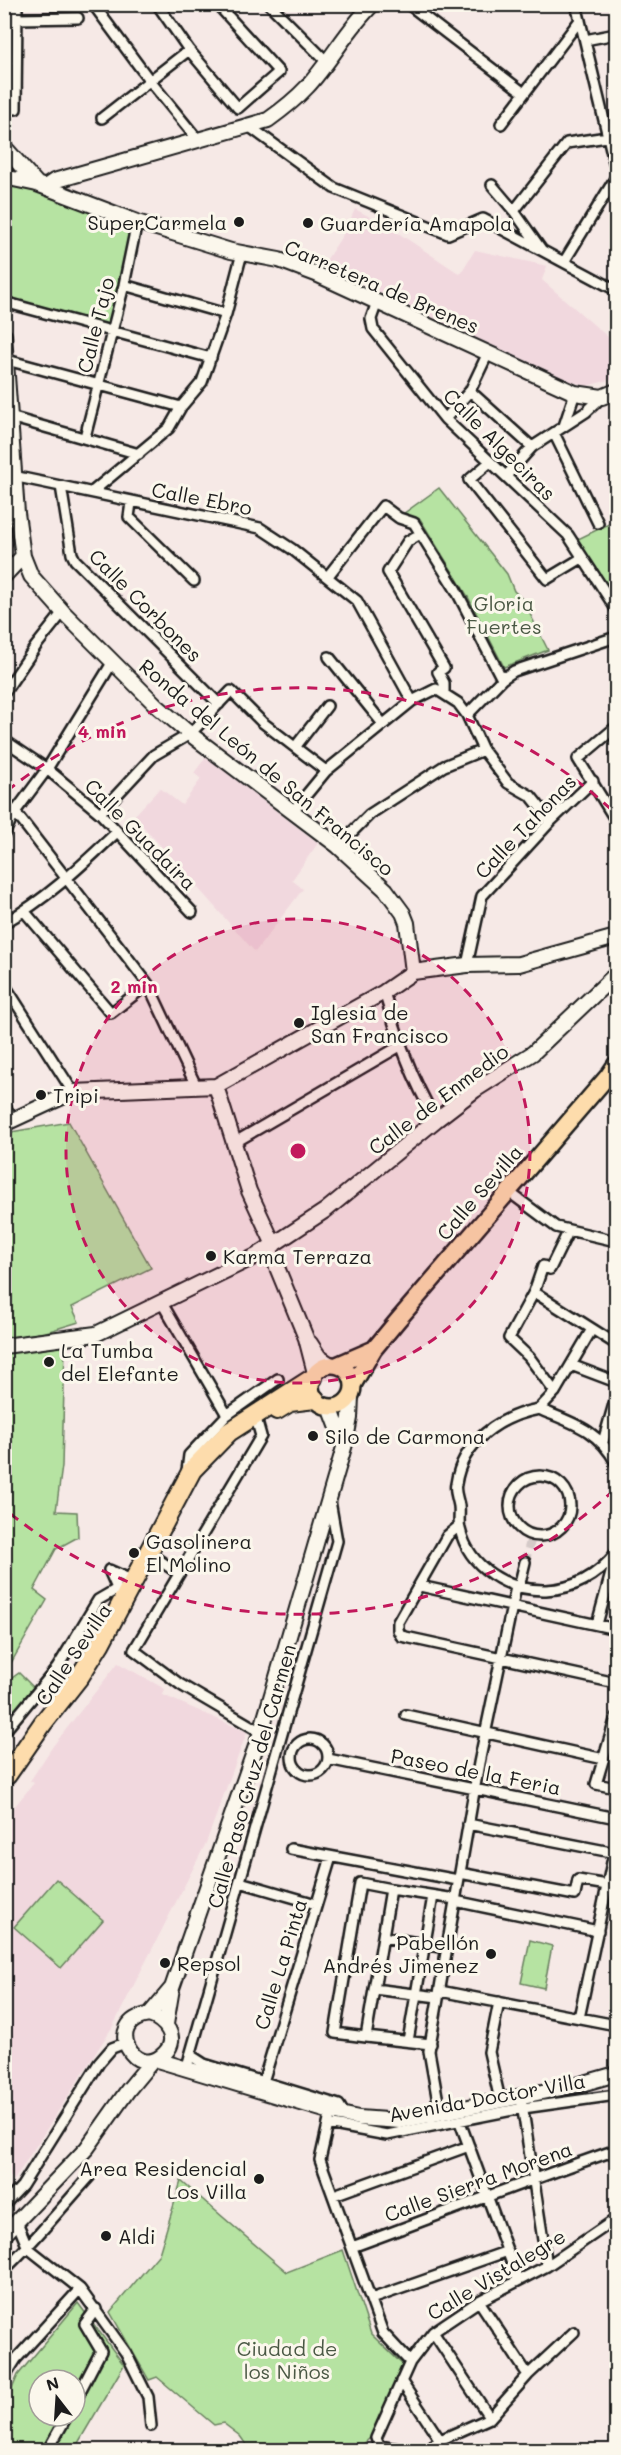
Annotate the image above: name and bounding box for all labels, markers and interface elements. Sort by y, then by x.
place label: SuperCarmela [87,209,227,235]
place label: Guardería Amapola [320,210,512,236]
marker: SuperCarmela [232,215,246,229]
marker: Guardería Amapola [301,216,315,230]
street label: Carretera de Brenes [281,233,483,339]
street label: Calle Tajo [71,274,119,376]
street label: Calle Algeciras [438,382,562,506]
street label: Calle Ebro [150,476,255,520]
street label: Calle Corbones [84,543,208,667]
park label: Gloria Fuertes [466,590,542,639]
street label: Ronda del León de San Francisco [134,653,400,881]
text: 4 min [78,719,126,743]
street label: Calle Tahonas [469,768,581,884]
street label: Calle Guadaira [80,773,202,895]
text: 2 min [110,974,158,998]
place label: Iglesia de San Francisco [311,999,448,1048]
marker: Iglesia de San Francisco [292,1016,306,1030]
street label: Calle de Enmedio [363,1038,513,1160]
place label: Tripi [53,1082,99,1108]
marker: Tripi [34,1088,48,1102]
street label: Calle Sevilla [430,1139,528,1245]
centre of rings [288,1141,308,1161]
place label: Karma Terraza [223,1243,372,1269]
marker: Karma Terraza [204,1249,218,1263]
place label: La Tumba del Elefante [61,1337,179,1386]
marker: La Tumba del Elefante [42,1355,56,1369]
place label: Silo de Carmona [325,1423,485,1449]
marker: Silo de Carmona [306,1429,320,1443]
place label: Gasolinera El Molino [146,1528,252,1577]
marker: Gasolinera El Molino [127,1546,141,1560]
street label: Calle Sevilla [29,1598,117,1710]
street label: Calle Paso Cruz del Carmen [201,1641,301,1911]
street label: Paseo de la Feria [389,1742,563,1800]
street label: Calle La Pinta [248,1895,312,2033]
place label: Pabellón Andrés Jimenez [322,1929,479,1978]
marker: Pabellón Andrés Jimenez [484,1947,498,1961]
place label: Repsol [177,1950,241,1976]
marker: Repsol [158,1956,172,1970]
street label: Avenida Doctor Villa [387,2067,587,2127]
street label: Calle Sierra Morena [381,2135,575,2227]
place label: Area Residencial Los Villa [79,2155,247,2204]
marker: Area Residencial Los Villa [252,2172,266,2186]
street label: Calle Vistalegre [422,2222,570,2326]
place label: Aldi [118,2223,156,2249]
marker: Aldi [99,2229,113,2243]
park label: Ciudad de los Niños [237,2335,337,2384]
north arrow [27,2368,87,2428]
text: N [44,2371,61,2395]

